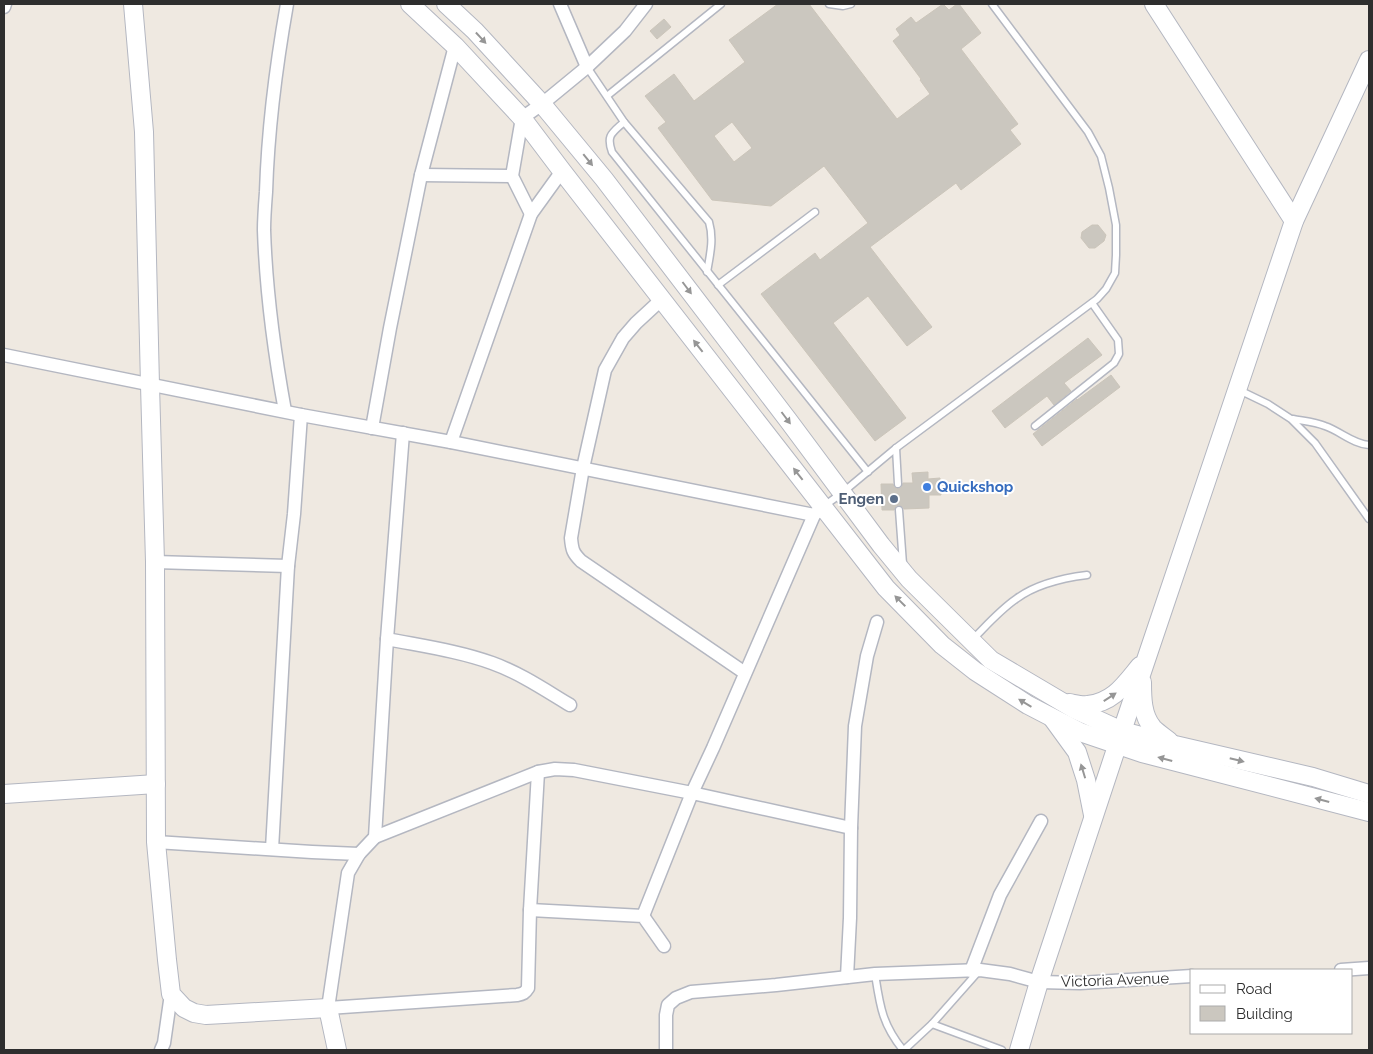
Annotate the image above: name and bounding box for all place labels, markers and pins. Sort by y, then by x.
place label: Quickshop [937,478,1014,496]
marker: Quickshop [921,481,933,493]
place label: Engen [838,490,884,508]
marker: Engen [888,493,900,505]

